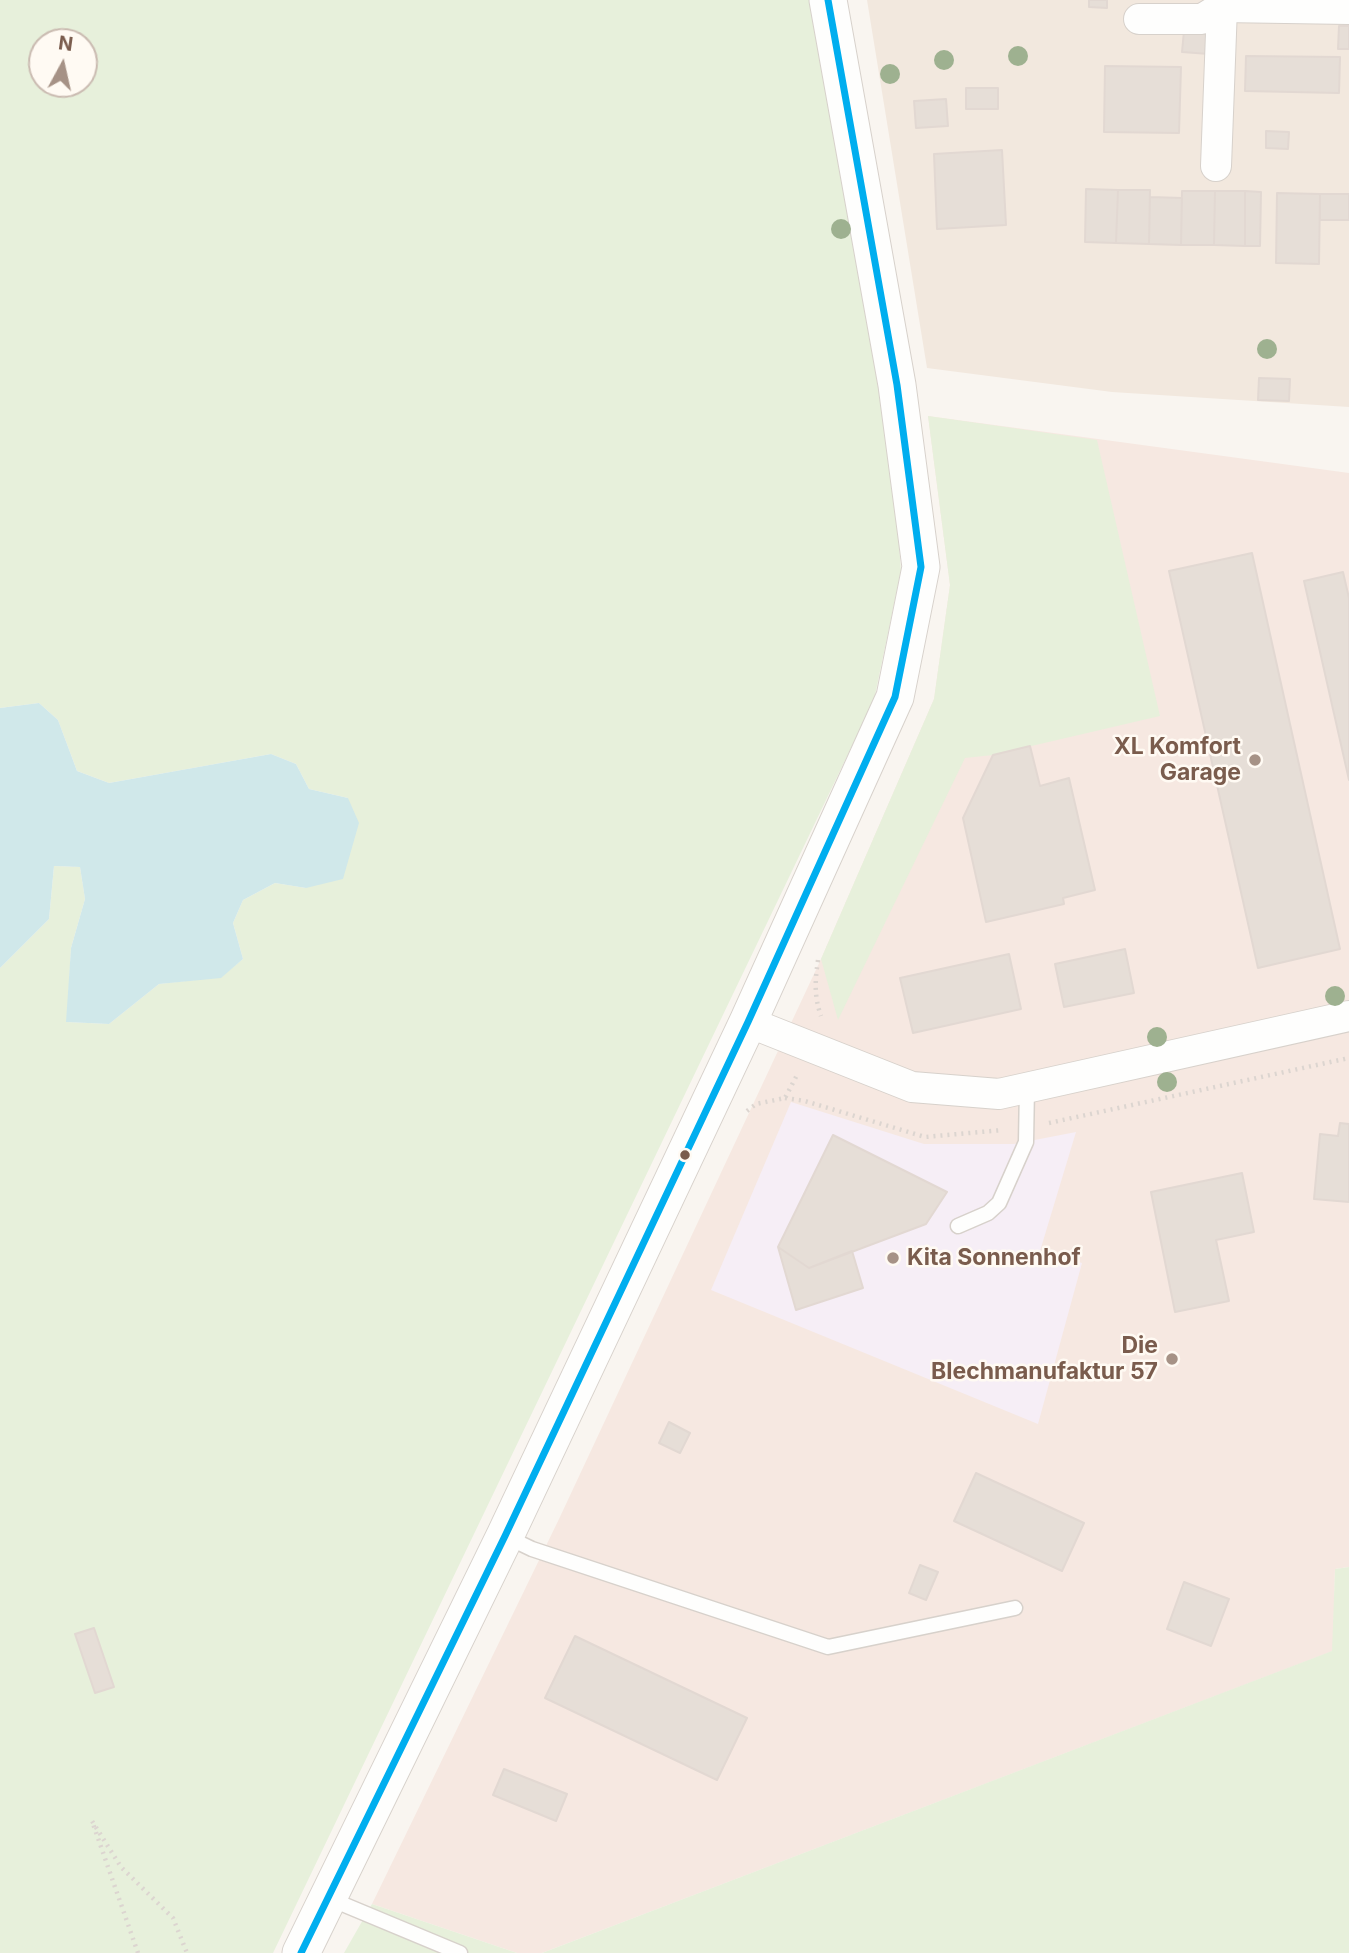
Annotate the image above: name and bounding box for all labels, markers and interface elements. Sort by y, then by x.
north arrow [28,28,98,98]
text: N [57,31,74,56]
place label: XL Komfort Garage [1114,733,1241,787]
marker: XL Komfort Garage [1247,752,1263,768]
unlabelled marker [678,1148,692,1162]
place label: Kita Sonnenhof [907,1244,1081,1272]
marker: Kita Sonnenhof [885,1250,901,1266]
place label: Die Blechmanufaktur 57 [931,1332,1158,1386]
marker: Die Blechmanufaktur 57 [1164,1351,1180,1367]

